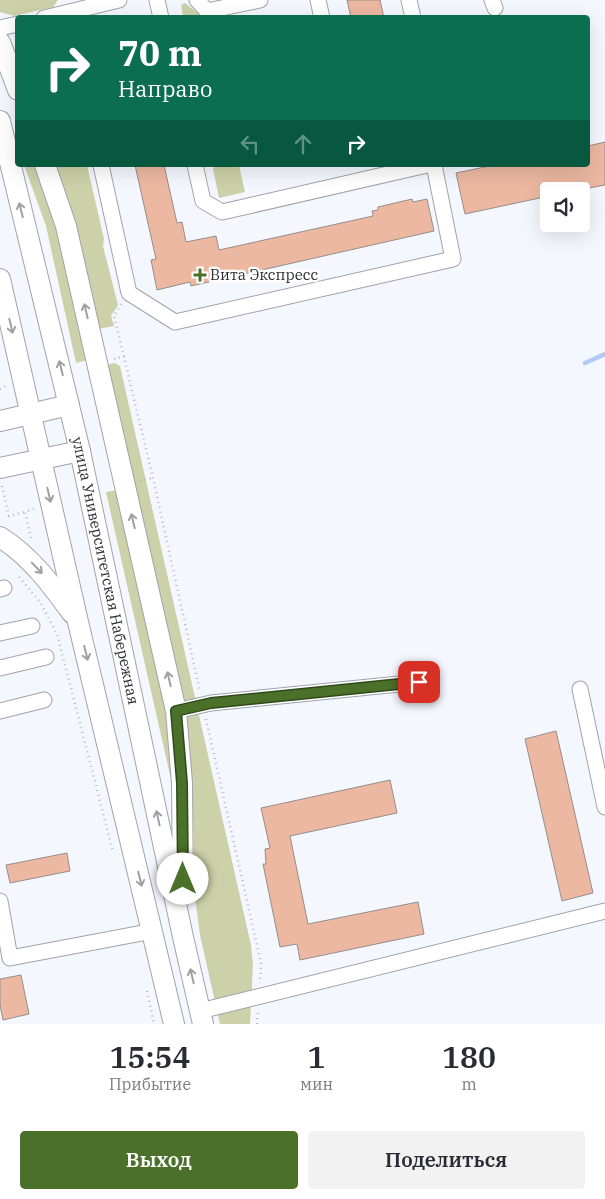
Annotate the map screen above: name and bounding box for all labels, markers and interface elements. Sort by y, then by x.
text: 70 m [118,30,202,76]
icon: right [35,35,100,100]
text: Направо [118,74,212,103]
icon: left [236,130,264,158]
icon: ahead [289,130,317,158]
icon: right [342,130,370,158]
map controls [540,182,590,232]
button: sound [540,182,590,232]
one-way arrow [16,203,25,219]
place label: Вита Экспресс [210,265,318,284]
marker: Вита Экспресс [194,269,206,281]
one-way arrow [81,304,90,320]
one-way arrow [7,318,16,334]
one-way arrow [56,361,65,377]
street label: улица Университетская Набережная [68,435,144,706]
one-way arrow [45,486,54,502]
one-way arrow [128,513,137,529]
one-way arrow [31,562,43,574]
one-way arrow [82,645,91,661]
pin [398,661,440,703]
icon: arrive [405,668,433,696]
one-way arrow [164,672,173,688]
one-way arrow [153,810,162,826]
position arrow [156,852,208,904]
one-way arrow [136,871,145,887]
one-way arrow [187,969,196,985]
text: 15:54 [109,1037,190,1076]
text: 1 [308,1037,326,1076]
text: 180 [442,1037,496,1076]
text: Прибытие [109,1074,191,1094]
text: мин [300,1074,333,1094]
text: m [461,1074,477,1094]
button: Выход [20,1131,298,1189]
button: Поделиться [308,1131,585,1189]

